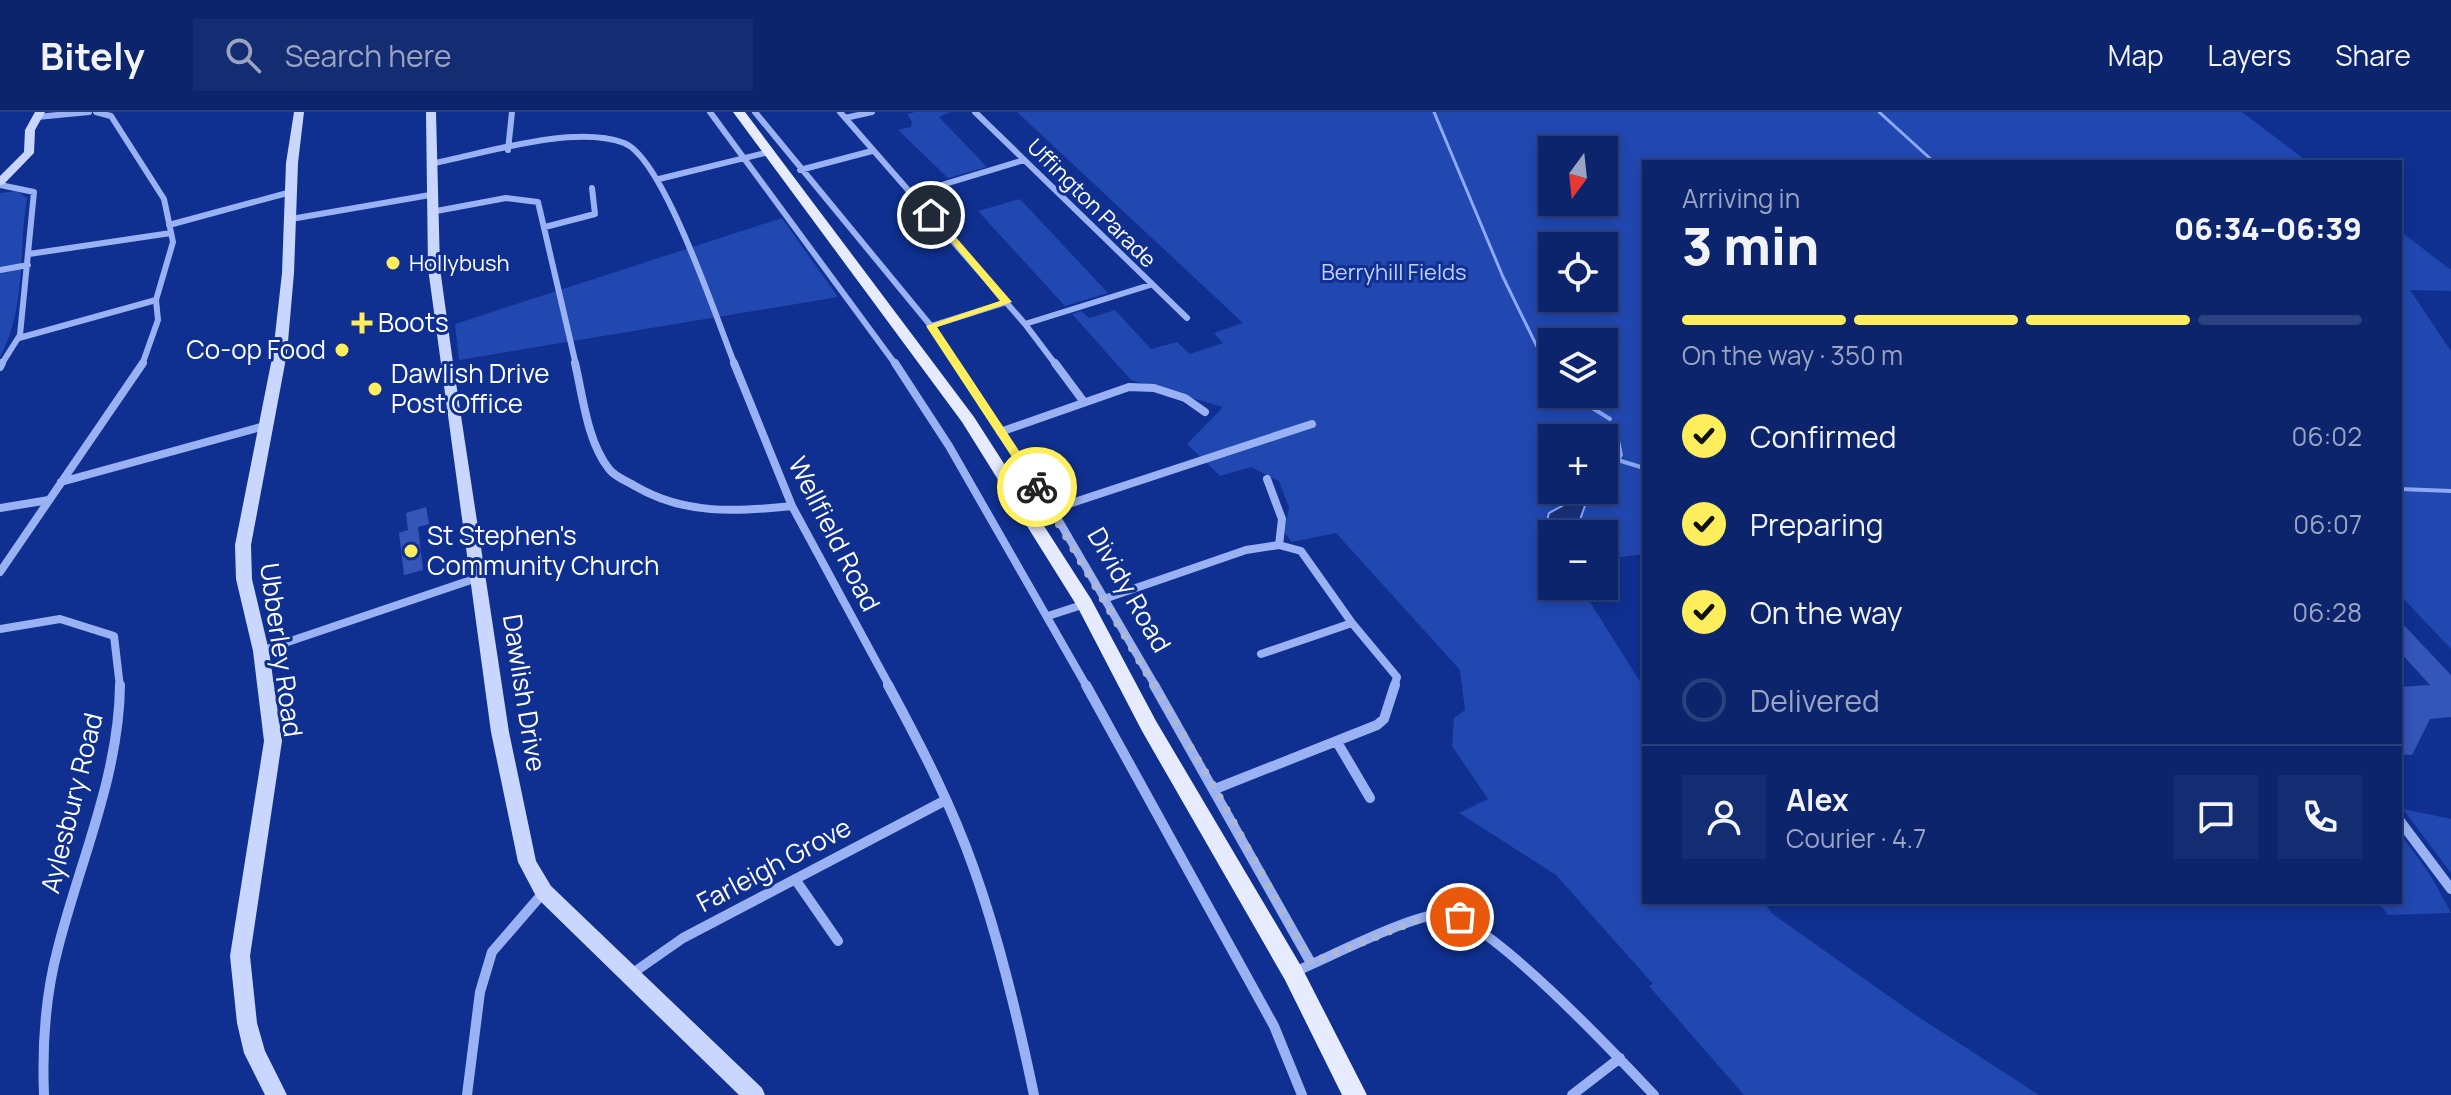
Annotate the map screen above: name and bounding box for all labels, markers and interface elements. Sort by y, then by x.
search box [193,19,753,91]
text: Bitely [40,29,145,81]
icon: search [221,33,265,77]
text: Search here [285,35,452,76]
text: Map [2108,36,2164,74]
text: Layers [2208,36,2291,74]
text: Share [2335,36,2411,74]
street label: Uffington Parade [1021,132,1163,274]
north arrow [1538,136,1618,216]
map controls [1538,136,1618,600]
text: Arriving in [1682,180,1800,216]
pin [897,181,965,249]
icon: home [909,193,953,237]
text: 06:34–06:39 [2174,208,2362,249]
text: 3 min [1682,210,1819,281]
button: locate [1538,232,1618,312]
place label: Hollybush [409,248,510,278]
marker: Hollybush [384,254,402,272]
park label: Berryhill Fields [1321,257,1467,287]
place label: Boots [378,304,449,340]
marker: Boots [353,314,371,332]
button: layers [1538,328,1618,408]
place label: Co-op Food [186,331,326,367]
text: On the way · 350 m [1682,337,1903,373]
marker: Co-op Food [333,341,351,359]
place label: Dawlish Drive Post Office [391,355,550,421]
marker: Dawlish Drive Post Office [366,380,384,398]
icon: check [1682,414,1726,458]
text: Confirmed [1750,416,1897,457]
text: 06:02 [2292,418,2362,454]
button: + [1538,424,1618,504]
courier [997,447,1077,527]
street label: Wellfield Road [780,450,889,617]
icon: bike [1015,465,1059,509]
icon: check [1682,502,1726,546]
text: Preparing [1750,504,1884,545]
text: 06:07 [2293,506,2362,542]
place label: St Stephen's Community Church [427,517,659,583]
street label: Dividy Road [1080,520,1180,659]
button: − [1538,520,1618,600]
marker: St Stephen's Community Church [402,542,420,560]
street label: Ubberley Road [252,561,312,739]
icon: check [1682,590,1726,634]
text: On the way [1750,592,1903,633]
text: 06:28 [2292,594,2362,630]
street label: Dawlish Drive [495,612,555,774]
text: Delivered [1750,680,1880,721]
street label: Aylesbury Road [31,709,111,897]
button: person [1682,775,1766,859]
button: chat [2174,775,2258,859]
button: phone [2278,775,2362,859]
text: Alex [1786,779,1849,820]
street label: Farleigh Grove [690,808,857,920]
text: Courier · 4.7 [1786,820,1926,856]
pin [1426,883,1494,951]
icon: bag [1438,895,1482,939]

